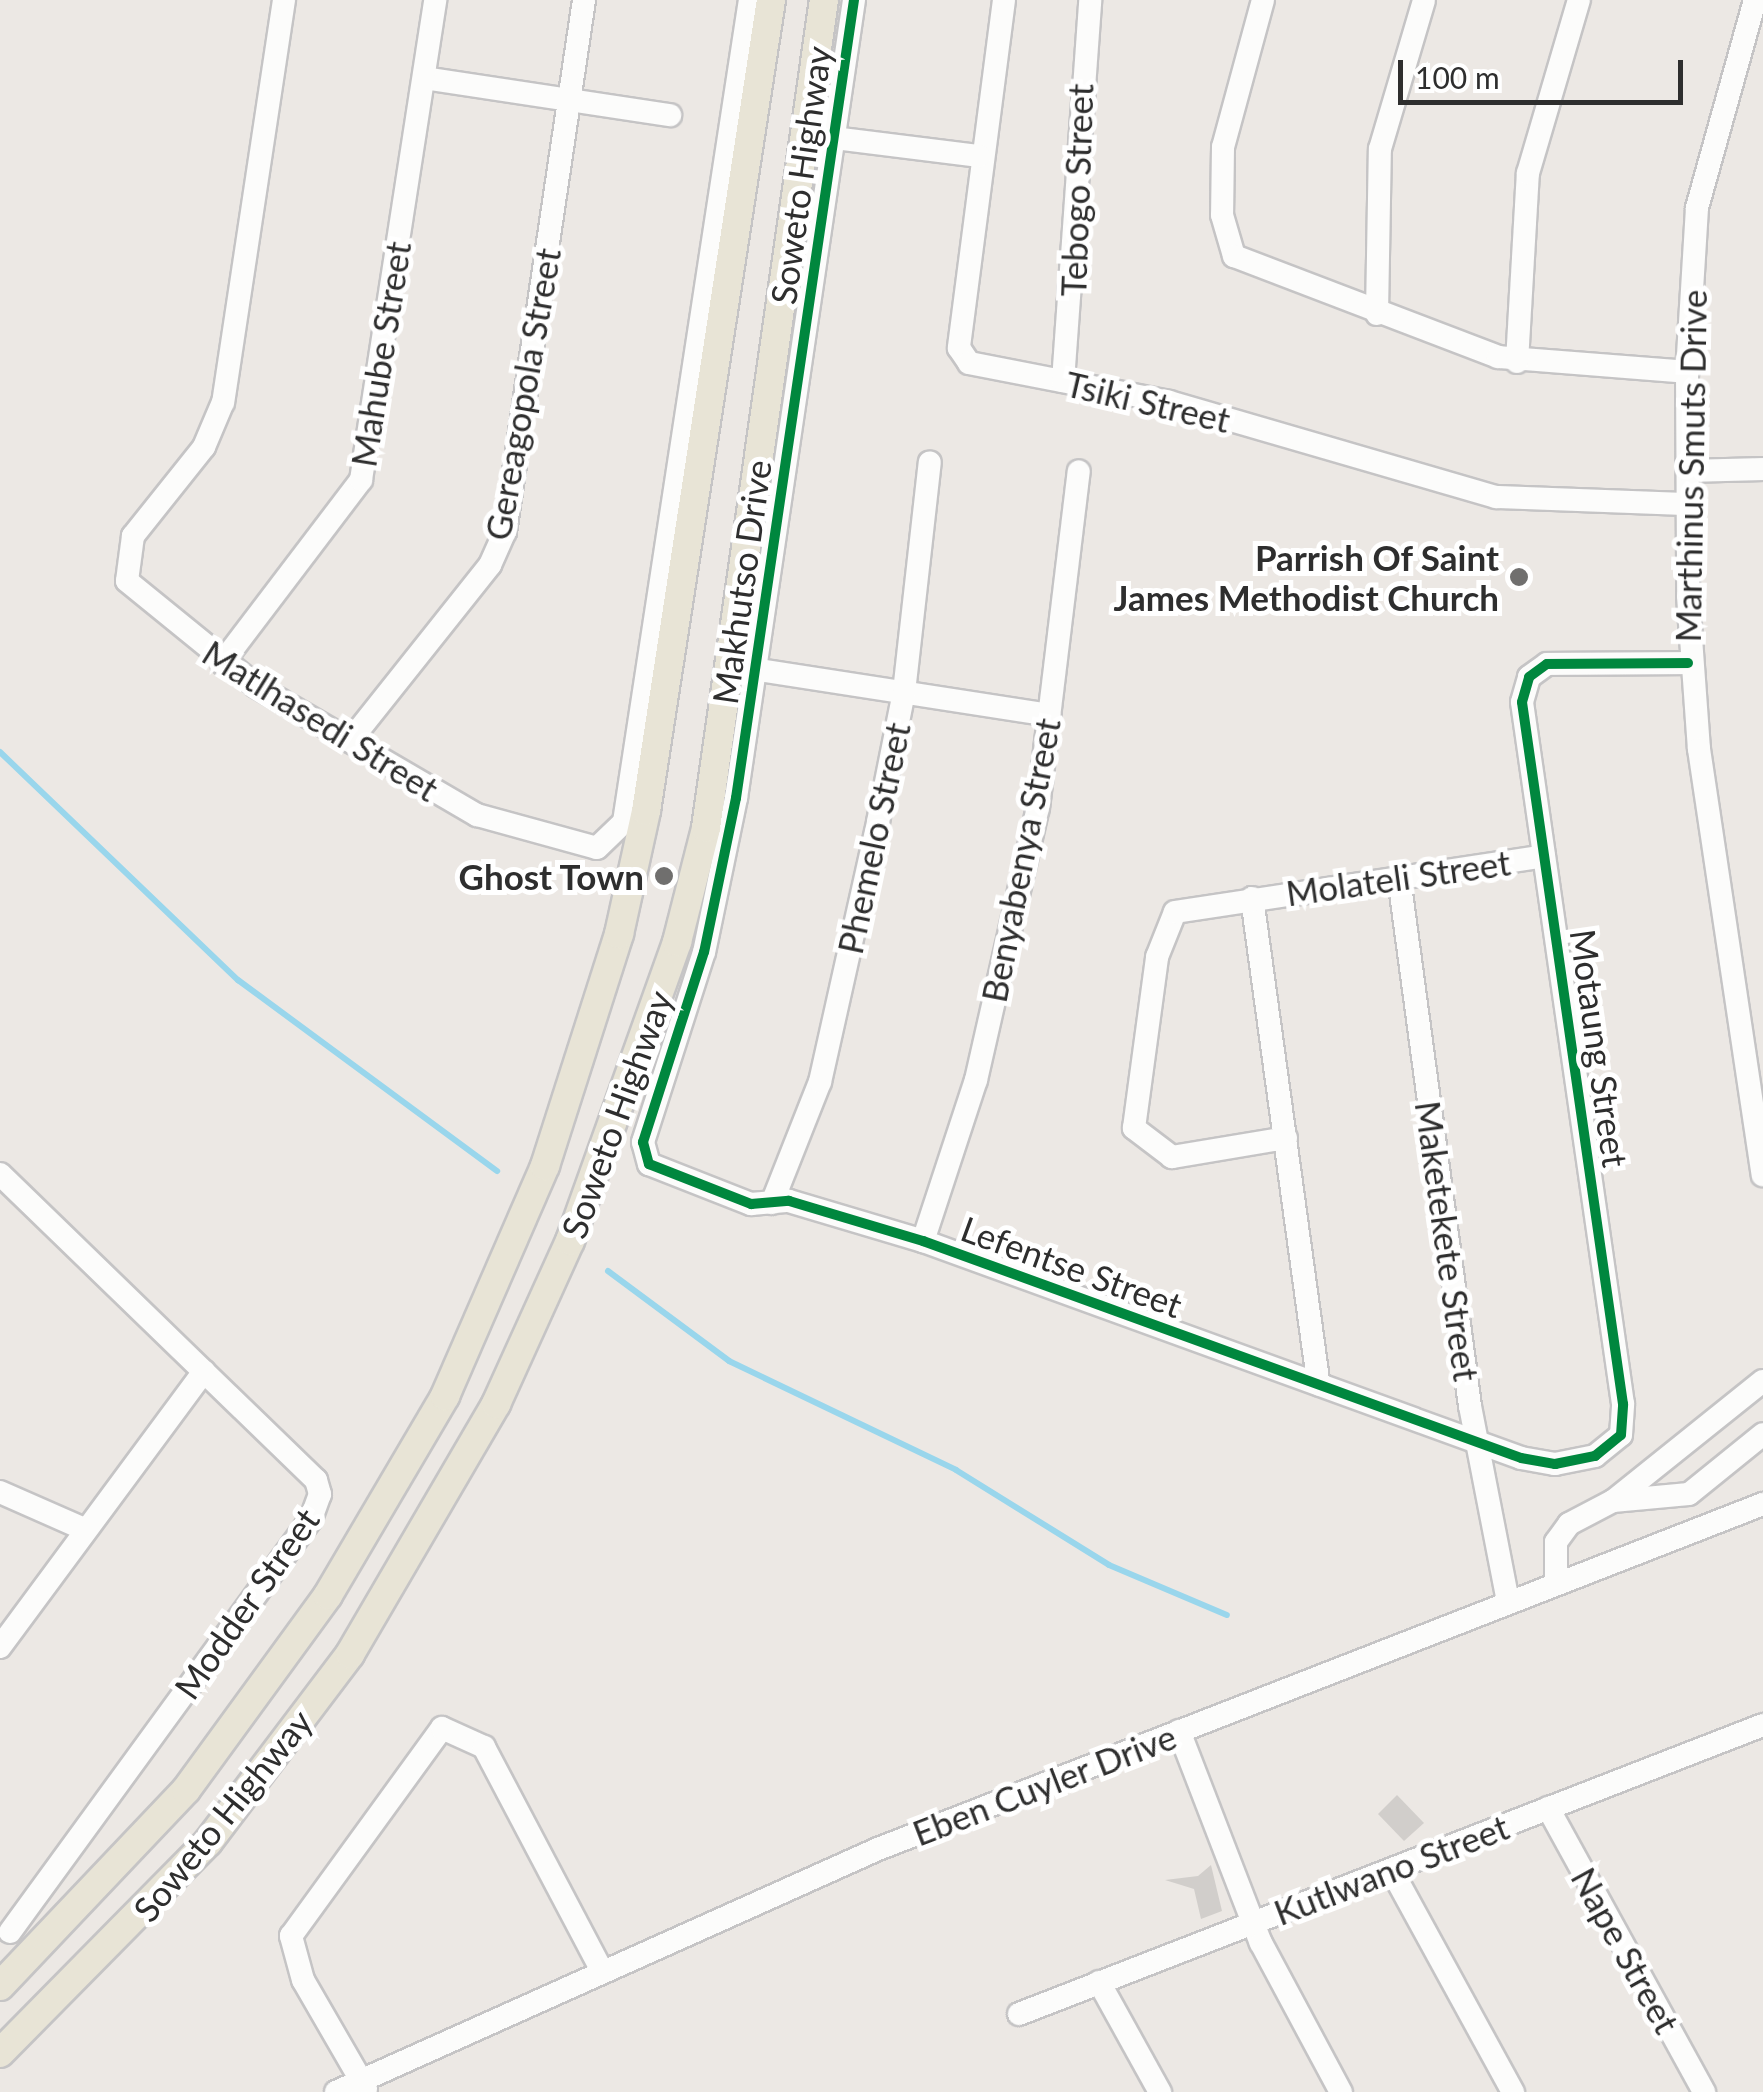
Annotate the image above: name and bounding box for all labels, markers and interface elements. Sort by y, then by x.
scale bar [1403,40,1688,102]
street label: Soweto Highway [761,43,839,307]
text: 100 m [1415,59,1500,95]
street label: Tebogo Street [1051,83,1101,297]
street label: Mahube Street [341,238,419,470]
street label: Gereagopola Street [476,245,568,543]
street label: Marthinus Smuts Drive [1666,289,1714,643]
street label: Tsiki Street [1062,362,1234,440]
street label: Makhutso Drive [703,457,779,707]
place label: Parrish Of Saint James Methodist Church [1114,536,1499,618]
marker: Parrish Of Saint James Methodist Church [1508,566,1530,588]
street label: Matlhasedi Street [196,631,446,809]
street label: Benyabenya Street [972,714,1068,1006]
street label: Phemelo Street [828,719,918,957]
street label: Molateli Street [1283,840,1513,914]
place label: Ghost Town [457,855,644,897]
marker: Ghost Town [653,865,675,887]
street label: Motaung Street [1563,926,1637,1170]
street label: Soweto Highway [552,985,680,1243]
street label: Maketekete Street [1408,1098,1488,1384]
street label: Lefentse Street [956,1207,1188,1325]
street label: Modder Street [165,1499,327,1707]
street label: Soweto Highway [124,1701,320,1929]
street label: Eben Cuyler Drive [906,1714,1182,1854]
street label: Kutlwano Street [1268,1805,1514,1933]
street label: Nape Street [1563,1860,1689,2040]

